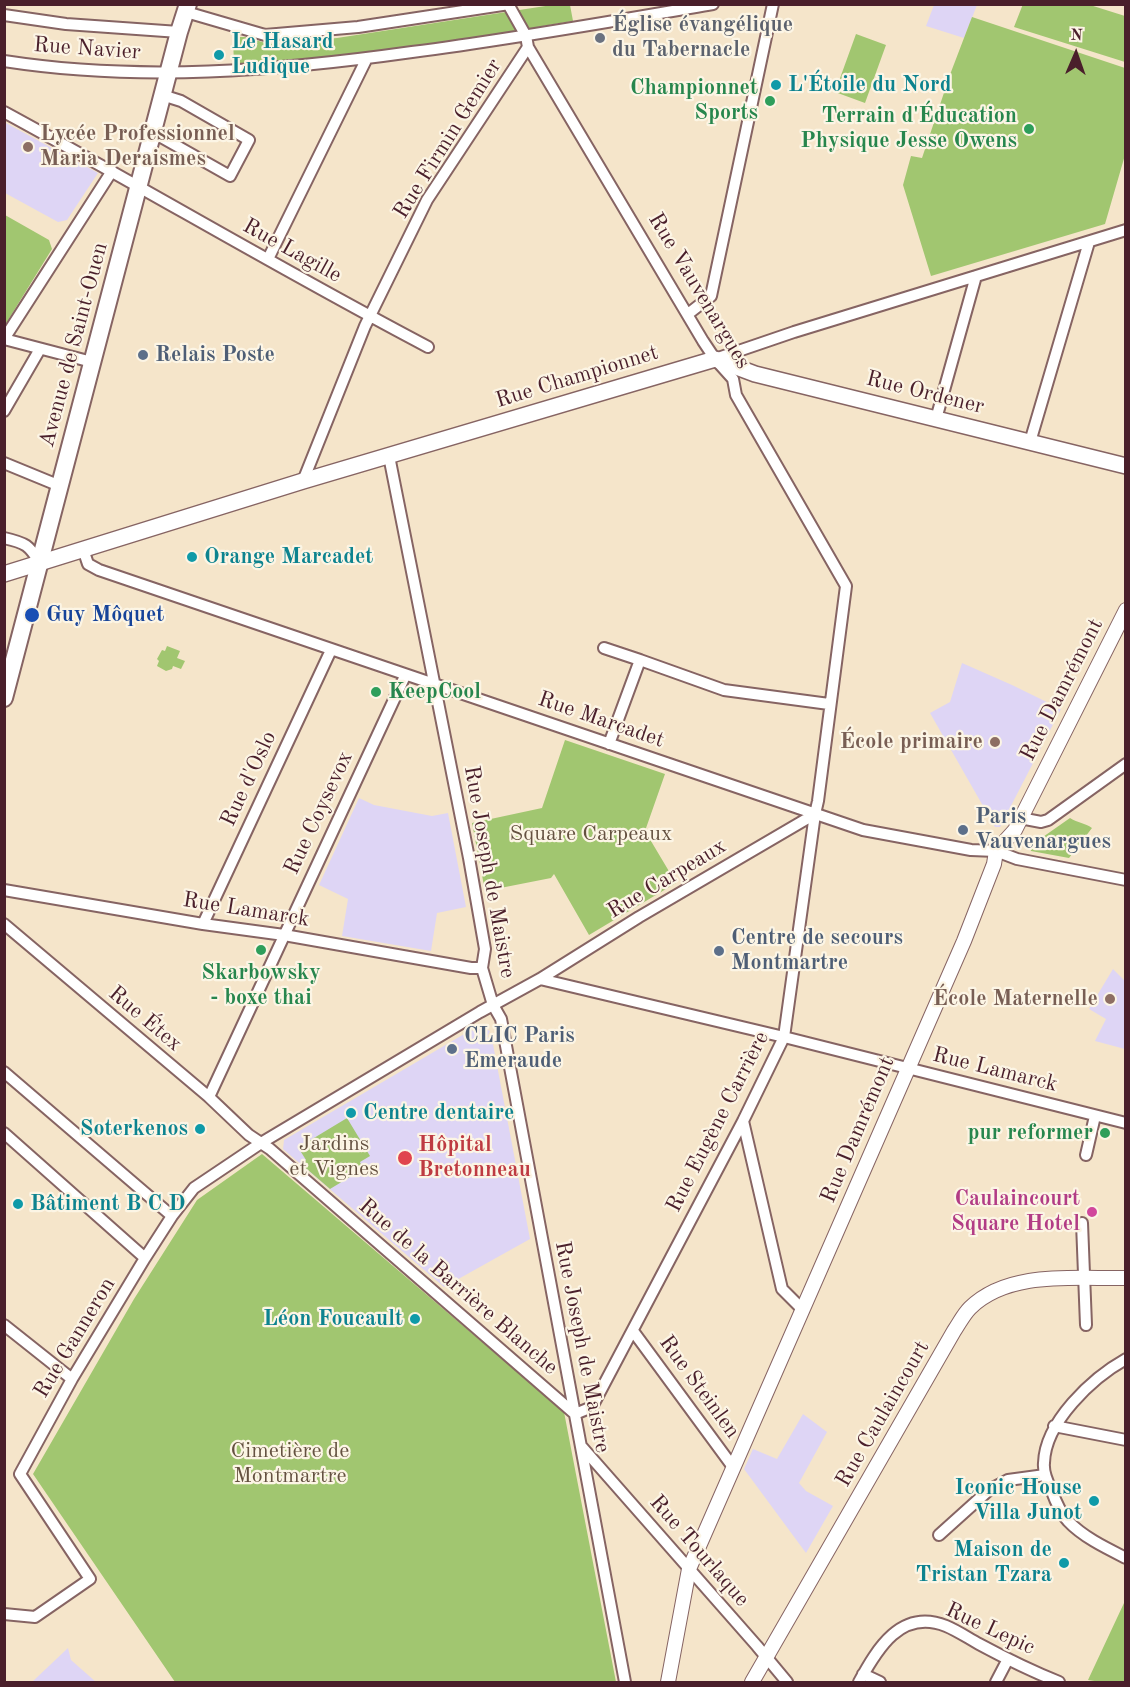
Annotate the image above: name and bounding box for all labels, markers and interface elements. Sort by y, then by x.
place label: Église évangélique du Tabernacle [612,12,793,63]
north arrow [1046,24,1106,84]
text: N [1070,28,1083,44]
place label: Le Hasard Ludique [231,29,334,80]
marker: Église évangélique du Tabernacle [593,31,607,45]
street label: Rue Navier [32,32,142,66]
marker: Le Hasard Ludique [212,48,226,62]
street label: Rue Firmin Gemier [388,54,508,224]
place label: L'Étoile du Nord [788,72,952,98]
place label: Championnet Sports [630,75,758,126]
marker: L'Étoile du Nord [769,78,783,92]
marker: Championnet Sports [763,94,777,108]
place label: Terrain d'Éducation Physique Jesse Owens [800,103,1017,154]
place label: Lycée Professionnel Maria Deraismes [40,121,235,172]
marker: Terrain d'Éducation Physique Jesse Owens [1022,122,1036,136]
marker: Lycée Professionnel Maria Deraismes [21,140,35,154]
street label: Rue Vauvenargues [642,208,756,374]
street label: Rue Lagille [238,213,346,289]
street label: Avenue de Saint-Ouen [34,240,114,450]
street label: Rue Championnet [492,340,662,414]
place label: Relais Poste [155,342,275,368]
marker: Relais Poste [136,348,150,362]
street label: Rue Ordener [863,366,987,420]
place label: Orange Marcadet [204,544,373,570]
marker: Orange Marcadet [185,550,199,564]
place label: Guy Môquet [46,602,164,628]
marker: Guy Môquet [23,606,41,624]
street label: Rue Damrémont [1015,614,1109,766]
place label: KeepCool [388,679,481,705]
marker: KeepCool [369,685,383,699]
street label: Rue Marcadet [534,686,668,754]
street label: Rue d'Oslo [215,727,283,831]
place label: École primaire [840,729,983,755]
marker: École primaire [988,735,1002,749]
street label: Rue Coysevox [279,747,359,879]
street label: Rue Joseph de Maistre [457,764,521,980]
place label: Paris Vauvenargues [975,804,1111,855]
park label: Square Carpeaux [510,821,672,847]
marker: Paris Vauvenargues [956,823,970,837]
street label: Rue Carpeaux [603,833,731,925]
street label: Rue Lamarck [181,887,311,933]
place label: Centre de secours Montmartre [731,925,903,976]
marker: Skarbowsky - boxe thai [254,943,268,957]
marker: Centre de secours Montmartre [712,944,726,958]
place label: Skarbowsky - boxe thai [201,960,321,1011]
street label: Rue Étex [103,981,187,1057]
place label: École Maternelle [933,986,1098,1012]
marker: École Maternelle [1103,992,1117,1006]
place label: CLIC Paris Emeraude [464,1023,575,1074]
street label: Rue Eugène Carrière [661,1027,775,1217]
marker: CLIC Paris Emeraude [445,1042,459,1056]
street label: Rue Lamarck [930,1042,1060,1098]
street label: Rue Damrémont [815,1053,901,1207]
place label: Centre dentaire [363,1100,514,1126]
marker: Centre dentaire [344,1106,358,1120]
place label: Soterkenos [80,1116,188,1142]
place label: pur reformer [967,1120,1093,1146]
marker: Soterkenos [193,1122,207,1136]
marker: pur reformer [1098,1126,1112,1140]
park label: Jardins et Vignes [289,1131,379,1182]
place label: Hôpital Bretonneau [418,1132,531,1184]
marker: Hôpital Bretonneau [396,1149,414,1167]
place label: Caulaincourt Square Hotel [951,1186,1080,1238]
place label: Bâtiment B C D [30,1191,185,1217]
street label: Rue de la Barrière Blanche [353,1193,563,1381]
marker: Bâtiment B C D [11,1197,25,1211]
marker: Caulaincourt Square Hotel [1085,1205,1099,1219]
street label: Rue Joseph de Maistre [549,1239,615,1455]
street label: Rue Ganneron [29,1273,121,1403]
place label: Léon Foucault [263,1306,403,1332]
marker: Léon Foucault [408,1312,422,1326]
street label: Rue Steinlen [653,1330,745,1444]
street label: Rue Caulaincourt [830,1336,936,1492]
park label: Cimetière de Montmartre [231,1438,349,1490]
place label: Iconic House Villa Junot [955,1475,1082,1526]
street label: Rue Tourlaque [643,1490,755,1612]
marker: Iconic House Villa Junot [1087,1494,1101,1508]
place label: Maison de Tristan Tzara [915,1537,1052,1588]
marker: Maison de Tristan Tzara [1057,1556,1071,1570]
street label: Rue Lepic [941,1597,1039,1661]

